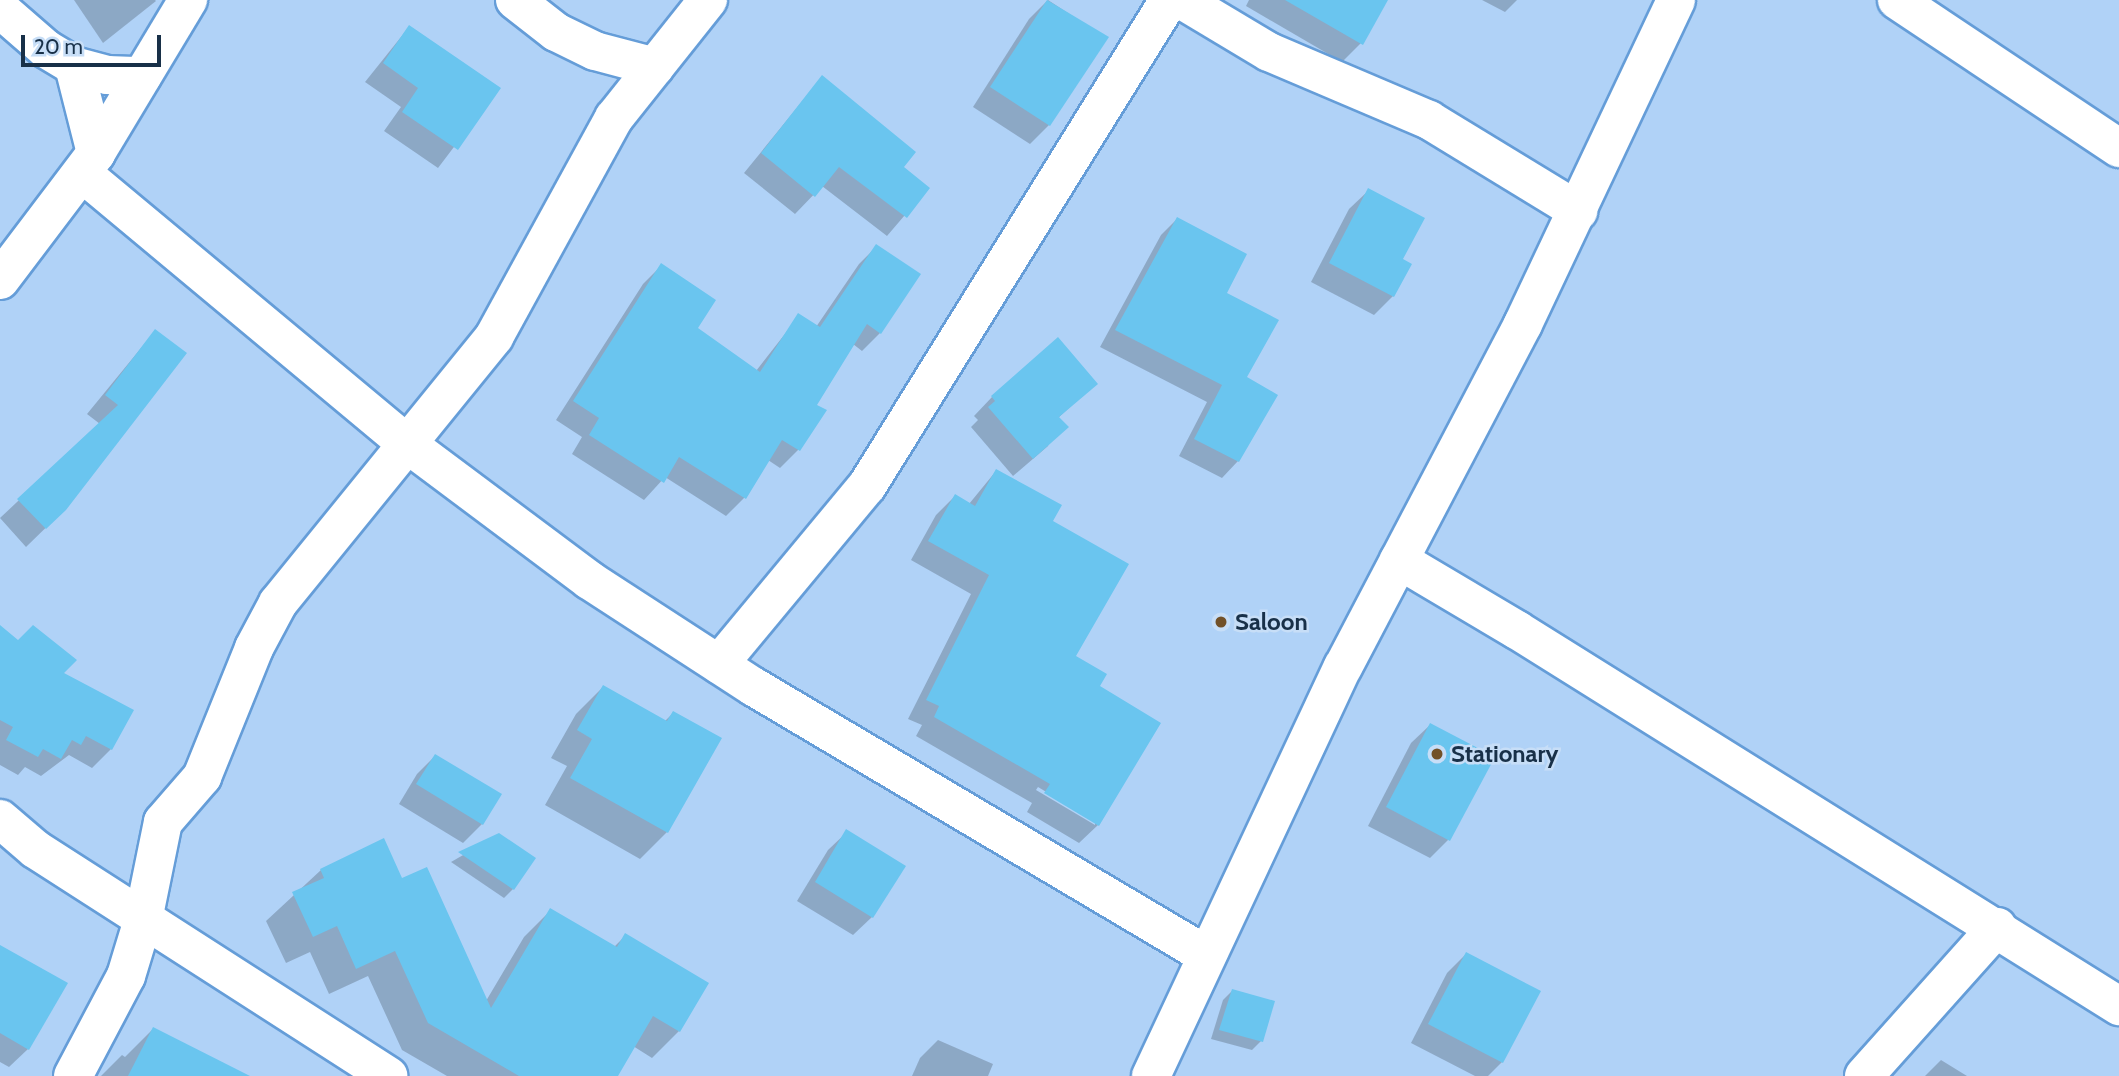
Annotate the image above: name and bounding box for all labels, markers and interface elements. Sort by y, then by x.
scale bar [24,21,164,65]
text: 20 m [34,34,83,59]
place label: Saloon [1235,608,1308,636]
marker: Saloon [1213,614,1229,630]
place label: Stationary [1451,740,1558,768]
marker: Stationary [1429,746,1445,762]

